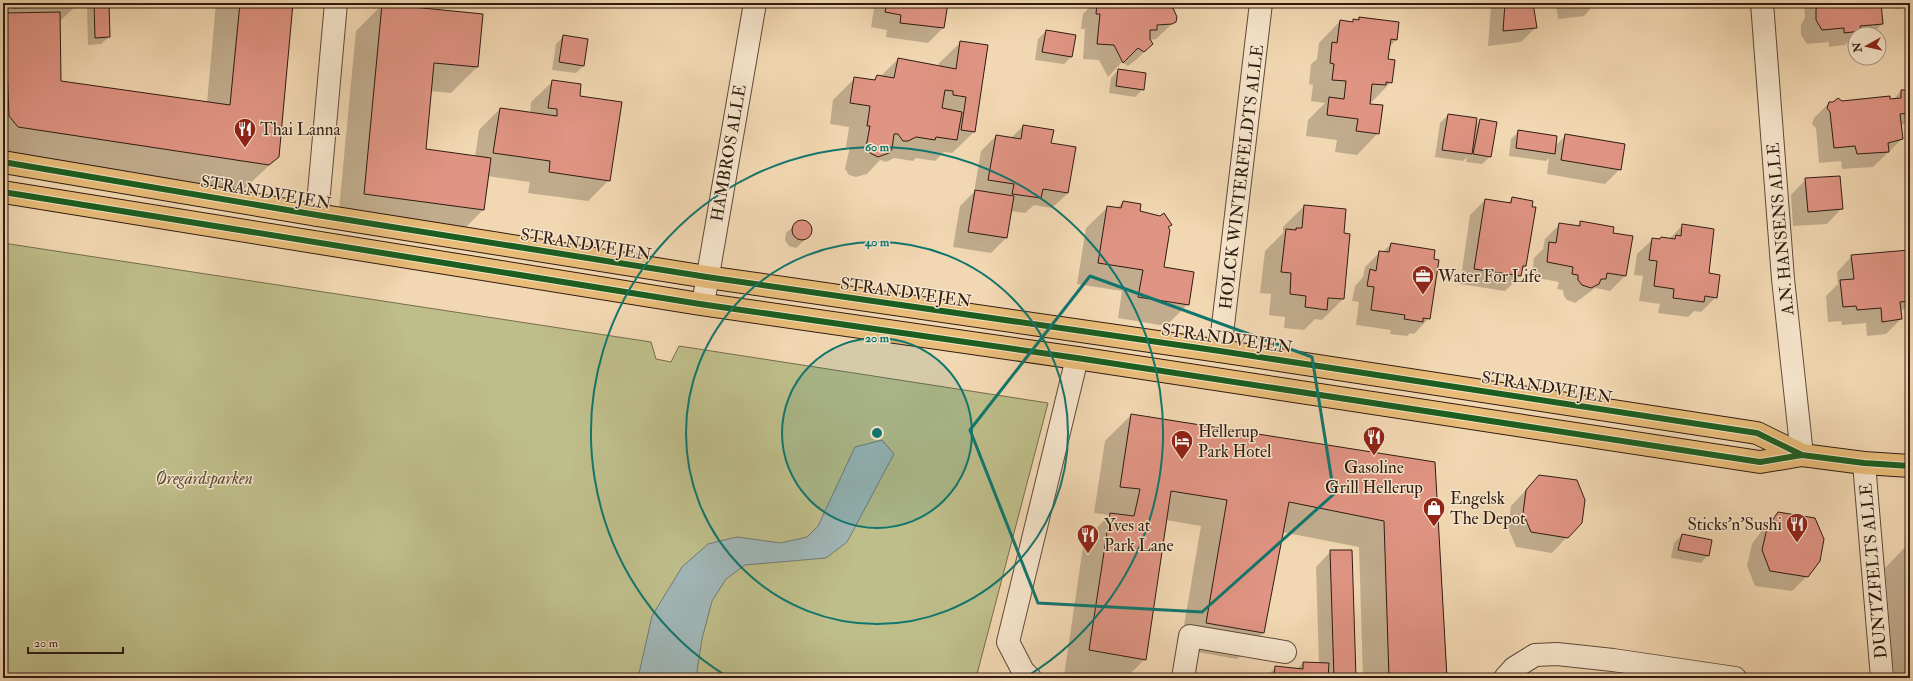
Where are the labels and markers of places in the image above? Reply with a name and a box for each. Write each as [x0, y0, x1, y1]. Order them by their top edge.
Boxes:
restaurant icon: Thai Lanna [232, 116, 258, 149]
place label: Thai Lanna [260, 119, 341, 140]
office icon: Water For Life [1410, 263, 1436, 296]
place label: Water For Life [1437, 266, 1541, 287]
place label: Hellerup Park Hotel [1198, 421, 1272, 462]
restaurant icon: Gasoline Grill Hellerup [1361, 424, 1387, 457]
centre of rings [870, 426, 884, 440]
hotel icon: Hellerup Park Hotel [1169, 428, 1195, 461]
place label: Gasoline Grill Hellerup [1325, 457, 1423, 499]
place label: Engelsk The Depot [1450, 488, 1526, 530]
shop icon: Engelsk The Depot [1421, 495, 1447, 528]
restaurant icon: Sticks'n'Sushi [1784, 511, 1810, 544]
place label: Sticks'n'Sushi [1687, 514, 1782, 535]
place label: Yves at Park Lane [1104, 515, 1174, 556]
restaurant icon: Yves at Park Lane [1075, 522, 1101, 555]

